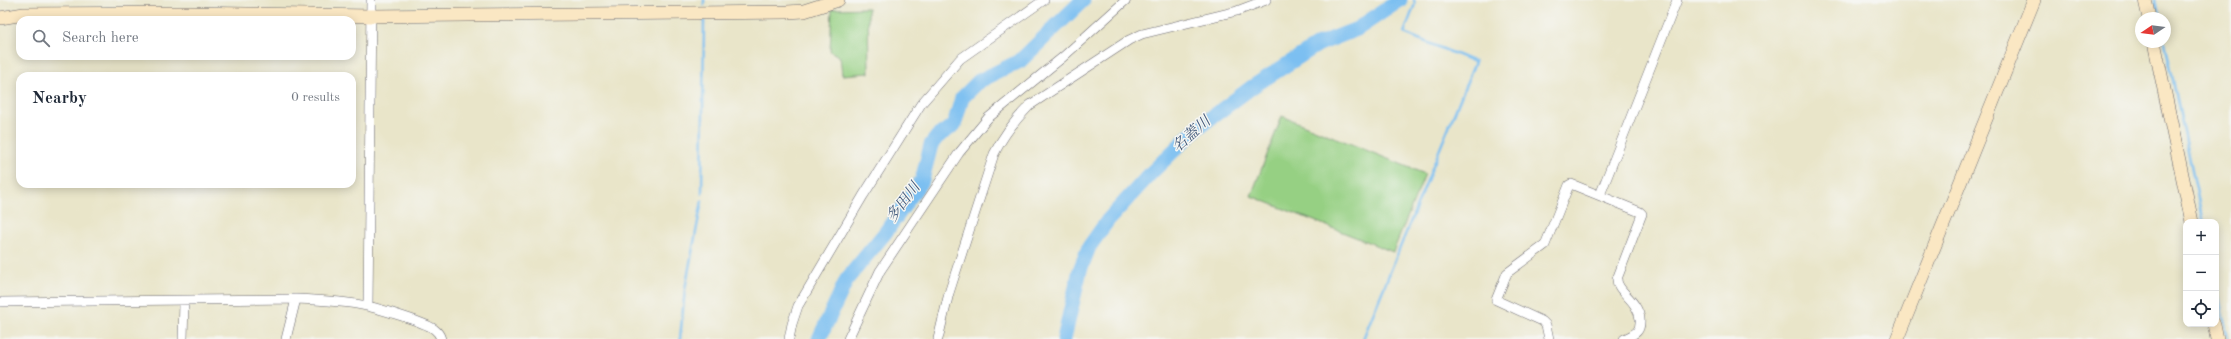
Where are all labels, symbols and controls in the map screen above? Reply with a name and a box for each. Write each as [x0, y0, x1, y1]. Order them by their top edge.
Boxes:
north arrow [2135, 12, 2171, 48]
search box [16, 16, 356, 60]
icon: search [30, 27, 52, 49]
text: Search here [62, 31, 139, 46]
text: Nearby [32, 90, 87, 107]
text: 0 results [291, 91, 340, 104]
water label: 名蓋川 [1169, 112, 1215, 156]
water label: 多田川 [883, 178, 925, 225]
map controls [2183, 219, 2219, 327]
button: + [2183, 219, 2219, 255]
button: − [2183, 255, 2219, 291]
button: locate [2183, 291, 2219, 327]

